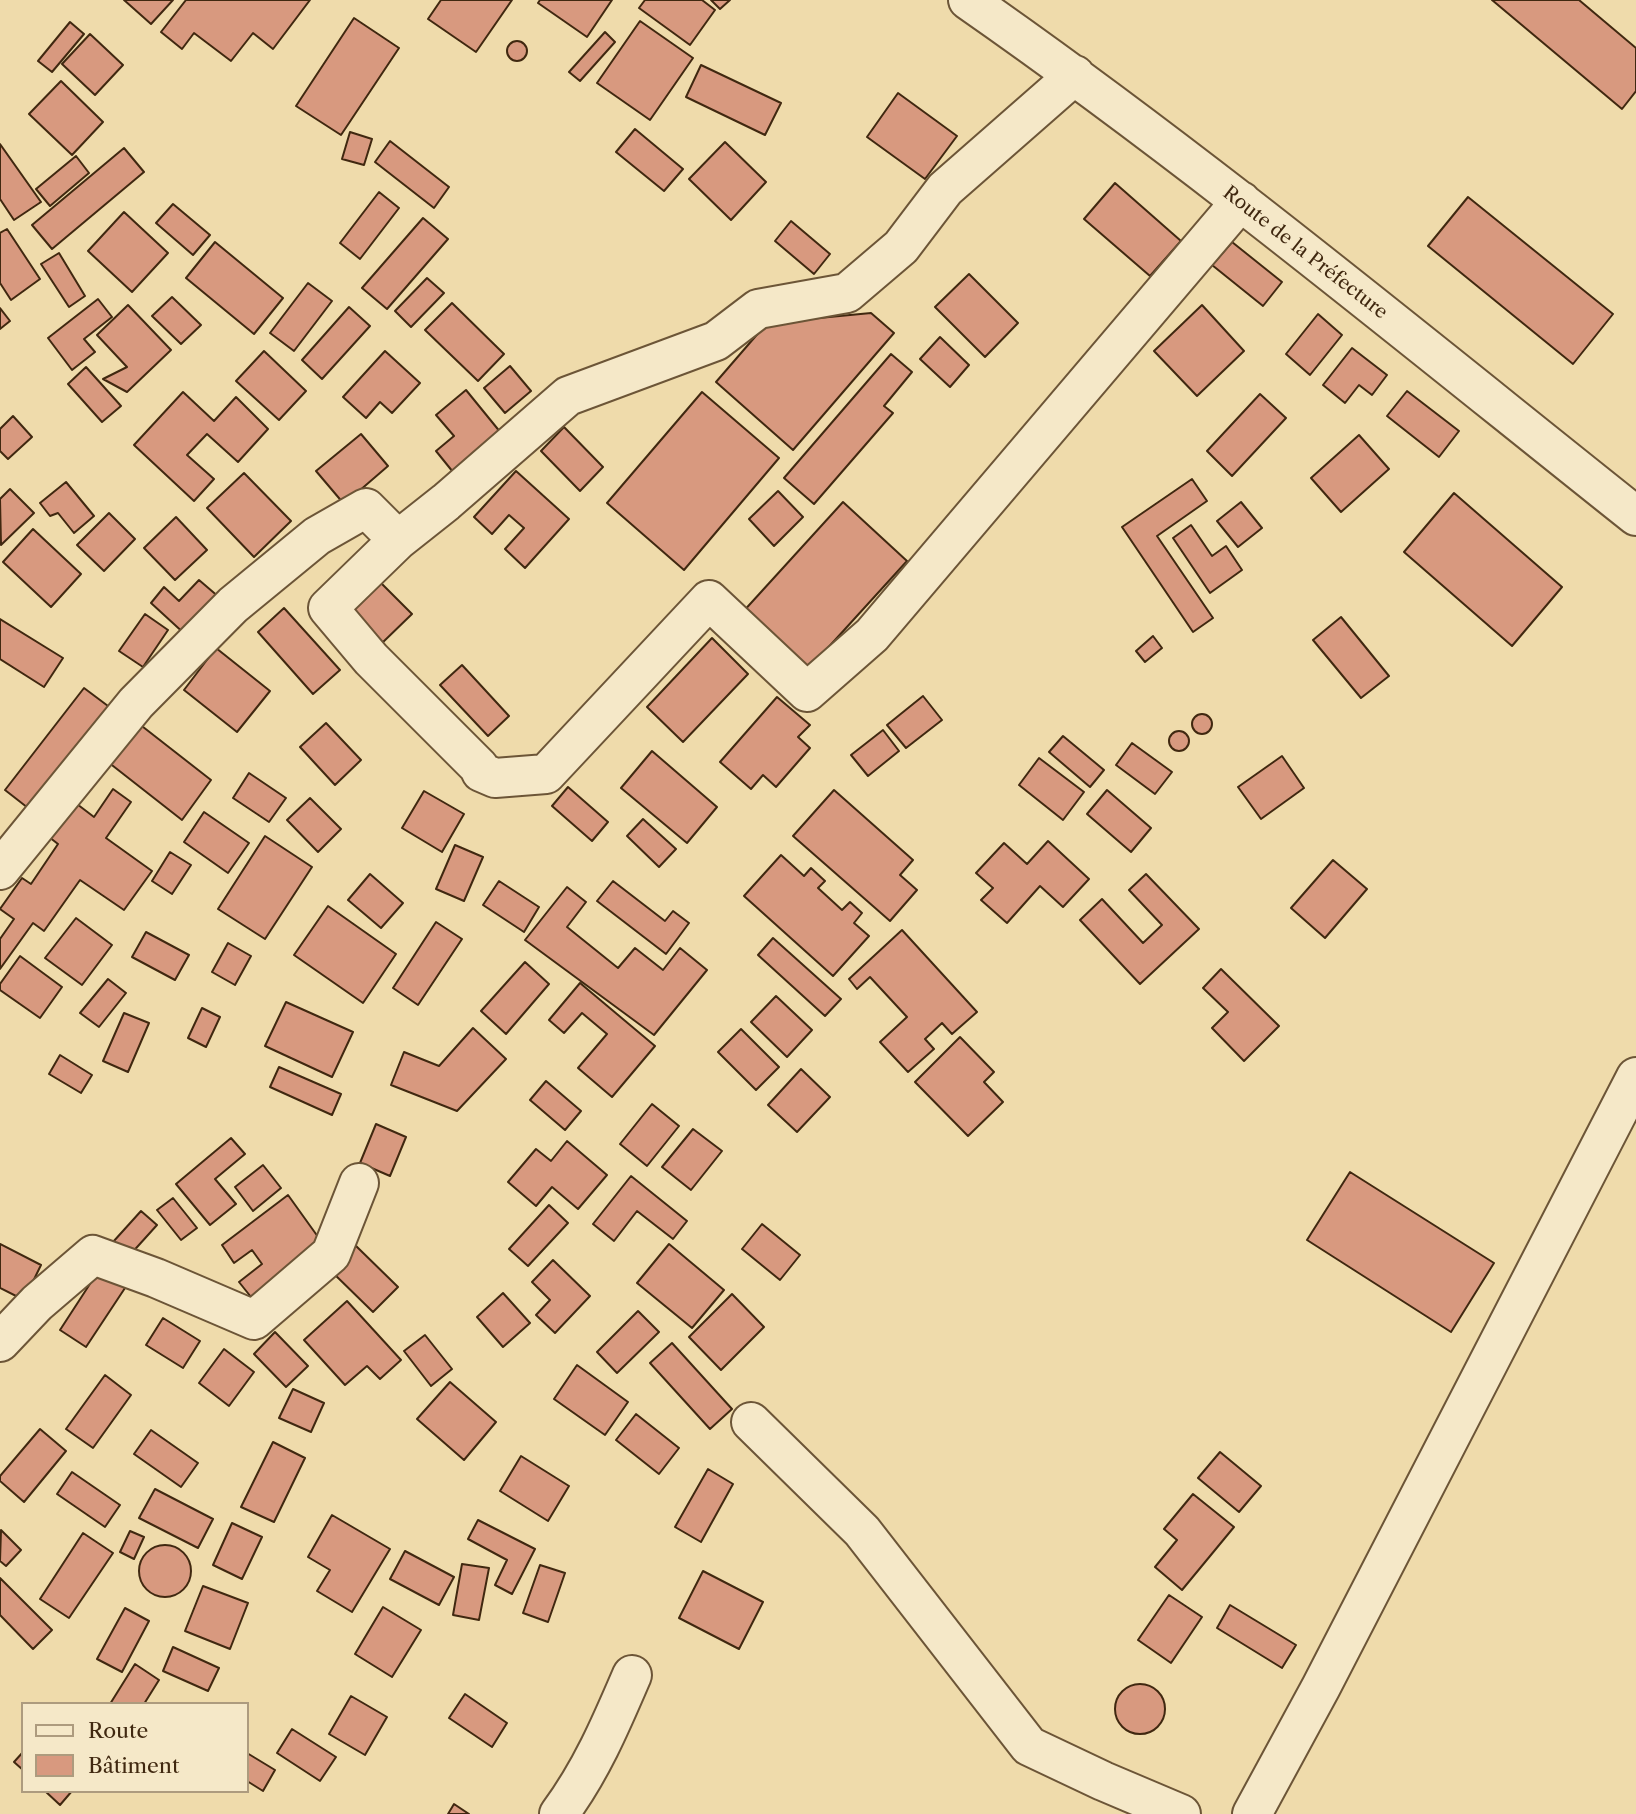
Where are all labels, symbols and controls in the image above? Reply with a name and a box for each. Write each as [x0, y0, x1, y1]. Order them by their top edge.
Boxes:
street label: Route de la Préfecture [1218, 182, 1392, 324]
legend [21, 1702, 248, 1793]
text: Route [88, 1718, 148, 1743]
text: Bâtiment [88, 1753, 179, 1778]

